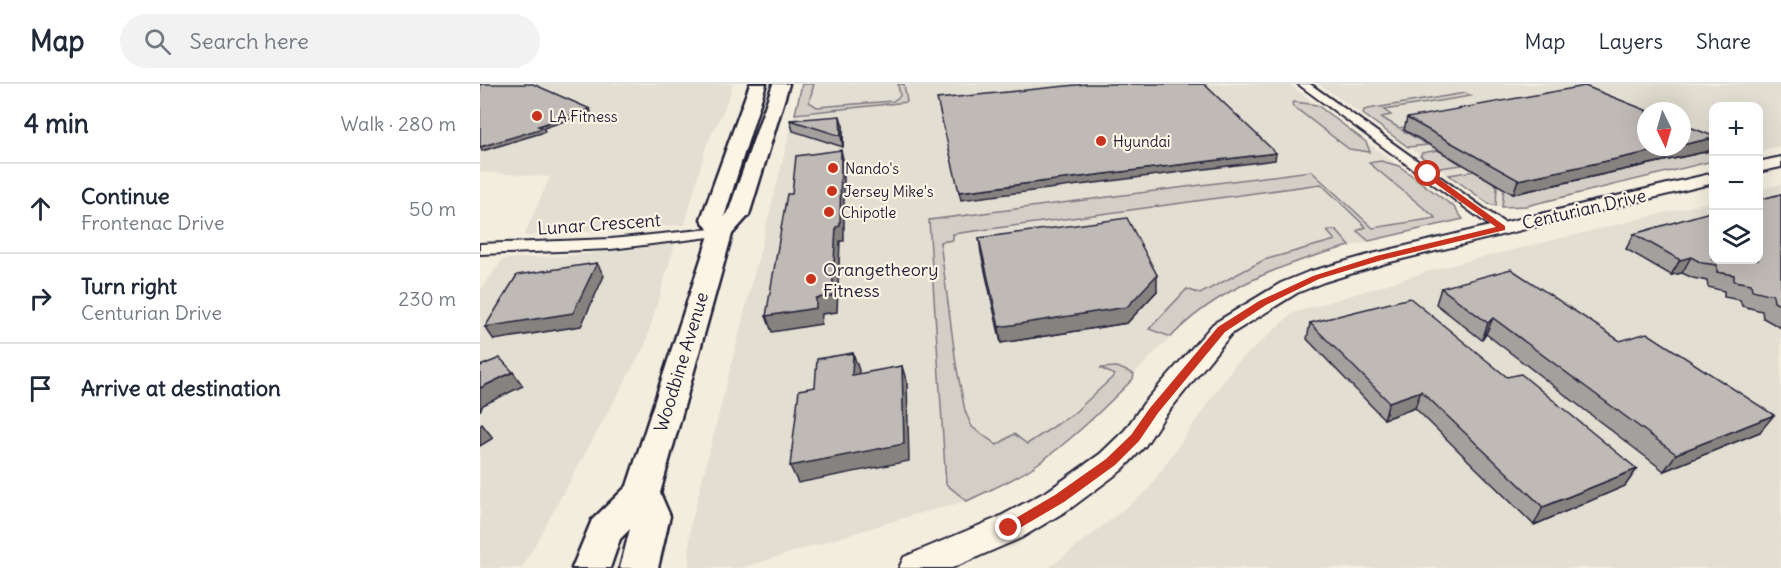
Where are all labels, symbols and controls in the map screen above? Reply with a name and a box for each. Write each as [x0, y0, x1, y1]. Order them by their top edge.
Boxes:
search box [120, 14, 540, 68]
text: Map [30, 23, 84, 59]
icon: search [141, 25, 174, 58]
text: Search here [189, 27, 309, 55]
text: Map [1525, 28, 1565, 55]
text: Layers [1598, 28, 1663, 55]
text: Share [1696, 28, 1751, 55]
north arrow [1637, 102, 1691, 156]
map controls [1709, 102, 1763, 264]
button: + [1709, 102, 1763, 156]
text: 4 min [24, 107, 89, 140]
place label: LA Fitness [549, 107, 618, 126]
marker: LA Fitness [530, 109, 544, 123]
text: Walk · 280 m [340, 111, 456, 136]
place label: Hyundai [1113, 132, 1170, 151]
marker: Hyundai [1094, 134, 1108, 148]
button: − [1709, 156, 1763, 210]
place label: Nando's [845, 159, 899, 178]
route start [1414, 160, 1440, 186]
marker: Nando's [826, 161, 840, 175]
text: Continue [81, 182, 170, 210]
place label: Jersey Mike's [844, 182, 934, 201]
marker: Jersey Mike's [825, 184, 839, 198]
street label: Centurian Drive [1520, 184, 1648, 234]
icon: ahead [24, 192, 57, 225]
text: 50 m [409, 196, 456, 221]
place label: Chipotle [841, 203, 896, 222]
marker: Chipotle [822, 205, 836, 219]
street label: Lunar Crescent [536, 208, 662, 240]
text: Frontenac Drive [81, 210, 225, 235]
button: layers [1709, 210, 1763, 264]
place label: Orangetheory Fitness [823, 258, 938, 302]
text: Turn right [81, 272, 177, 300]
marker: Orangetheory Fitness [804, 272, 818, 286]
icon: right [24, 282, 57, 315]
text: 230 m [398, 286, 456, 311]
street label: Woodbine Avenue [649, 289, 713, 435]
text: Centurian Drive [81, 300, 222, 325]
icon: arrive [24, 372, 57, 405]
text: Arrive at destination [81, 374, 281, 402]
route end [995, 514, 1021, 540]

